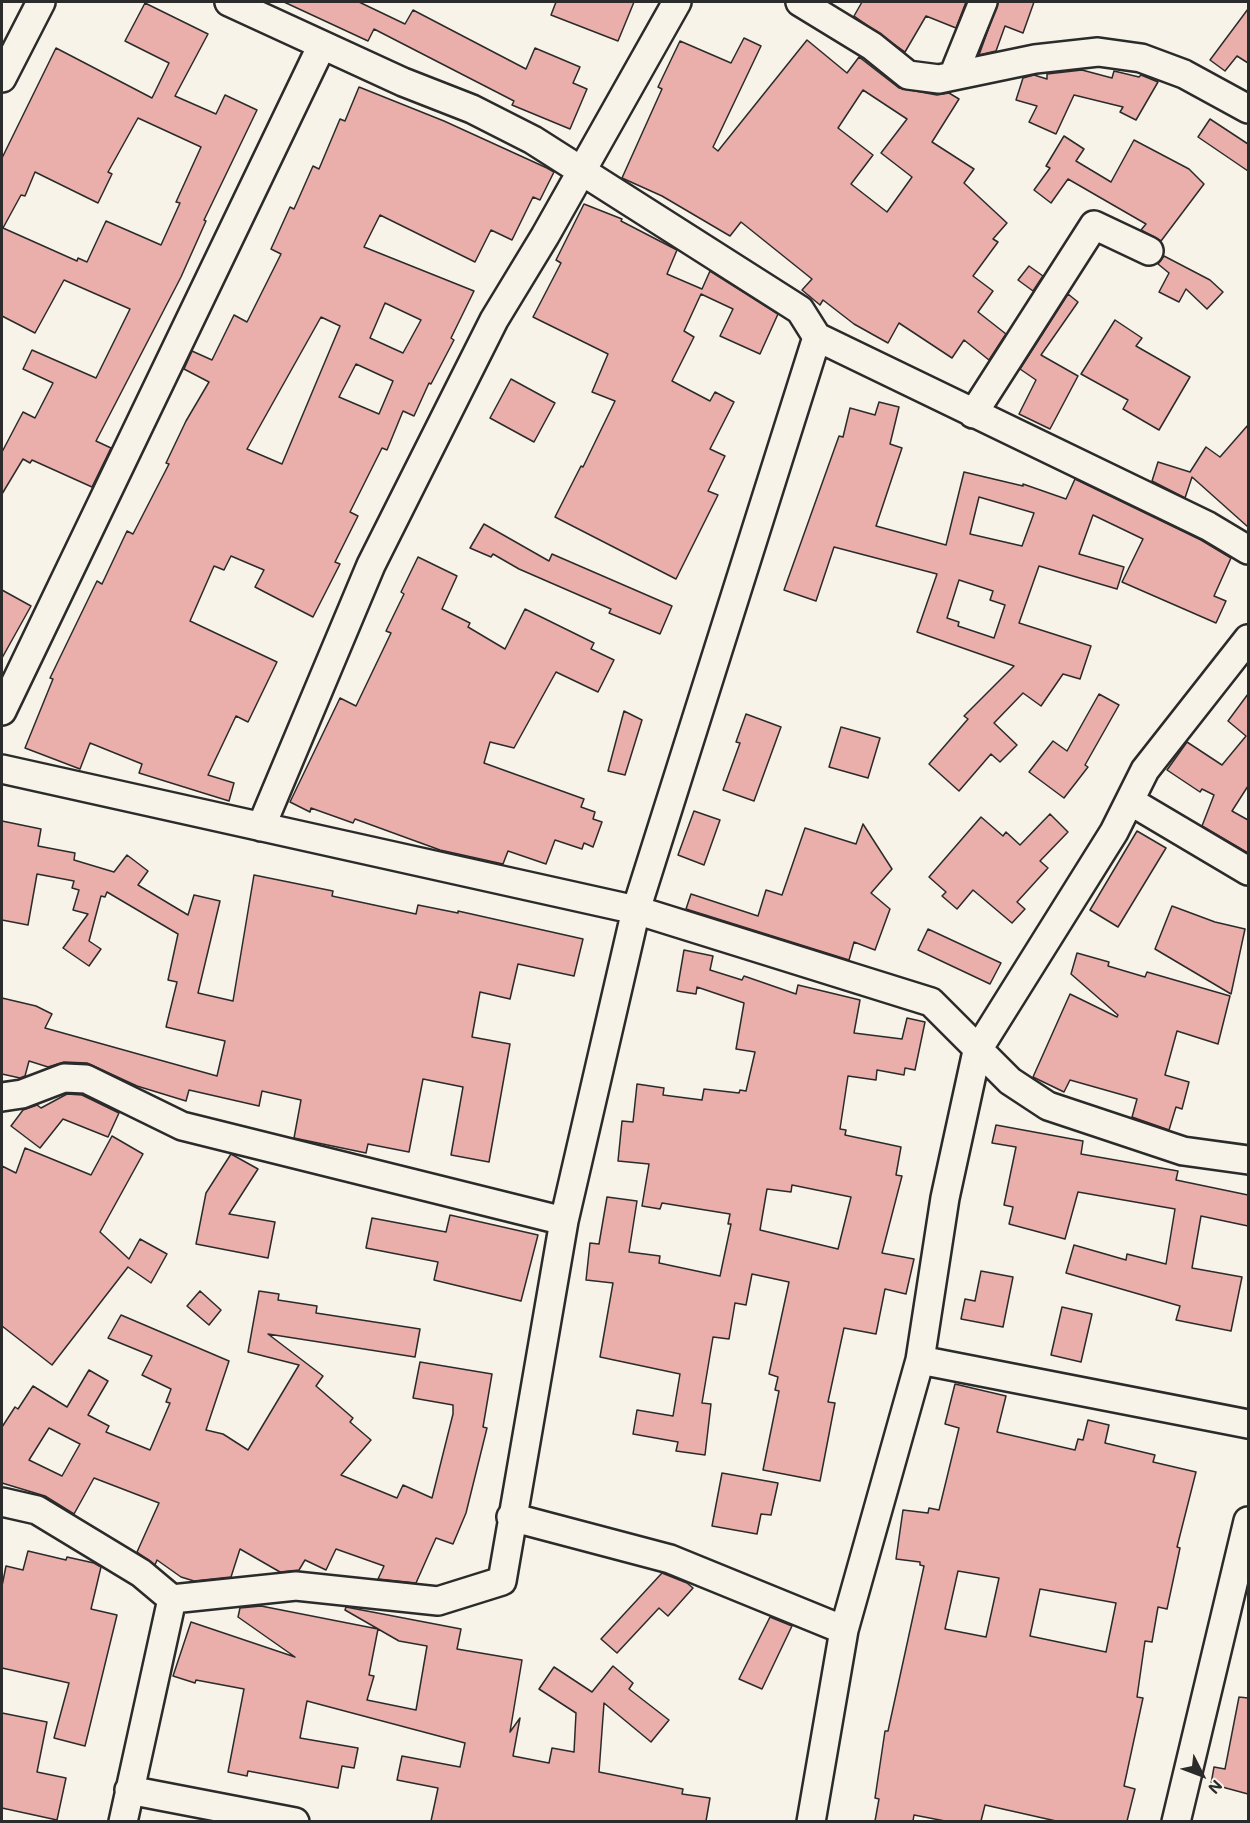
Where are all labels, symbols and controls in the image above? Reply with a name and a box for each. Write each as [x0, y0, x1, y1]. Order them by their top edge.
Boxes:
north arrow [1172, 1745, 1232, 1805]
text: N [1204, 1776, 1228, 1799]

